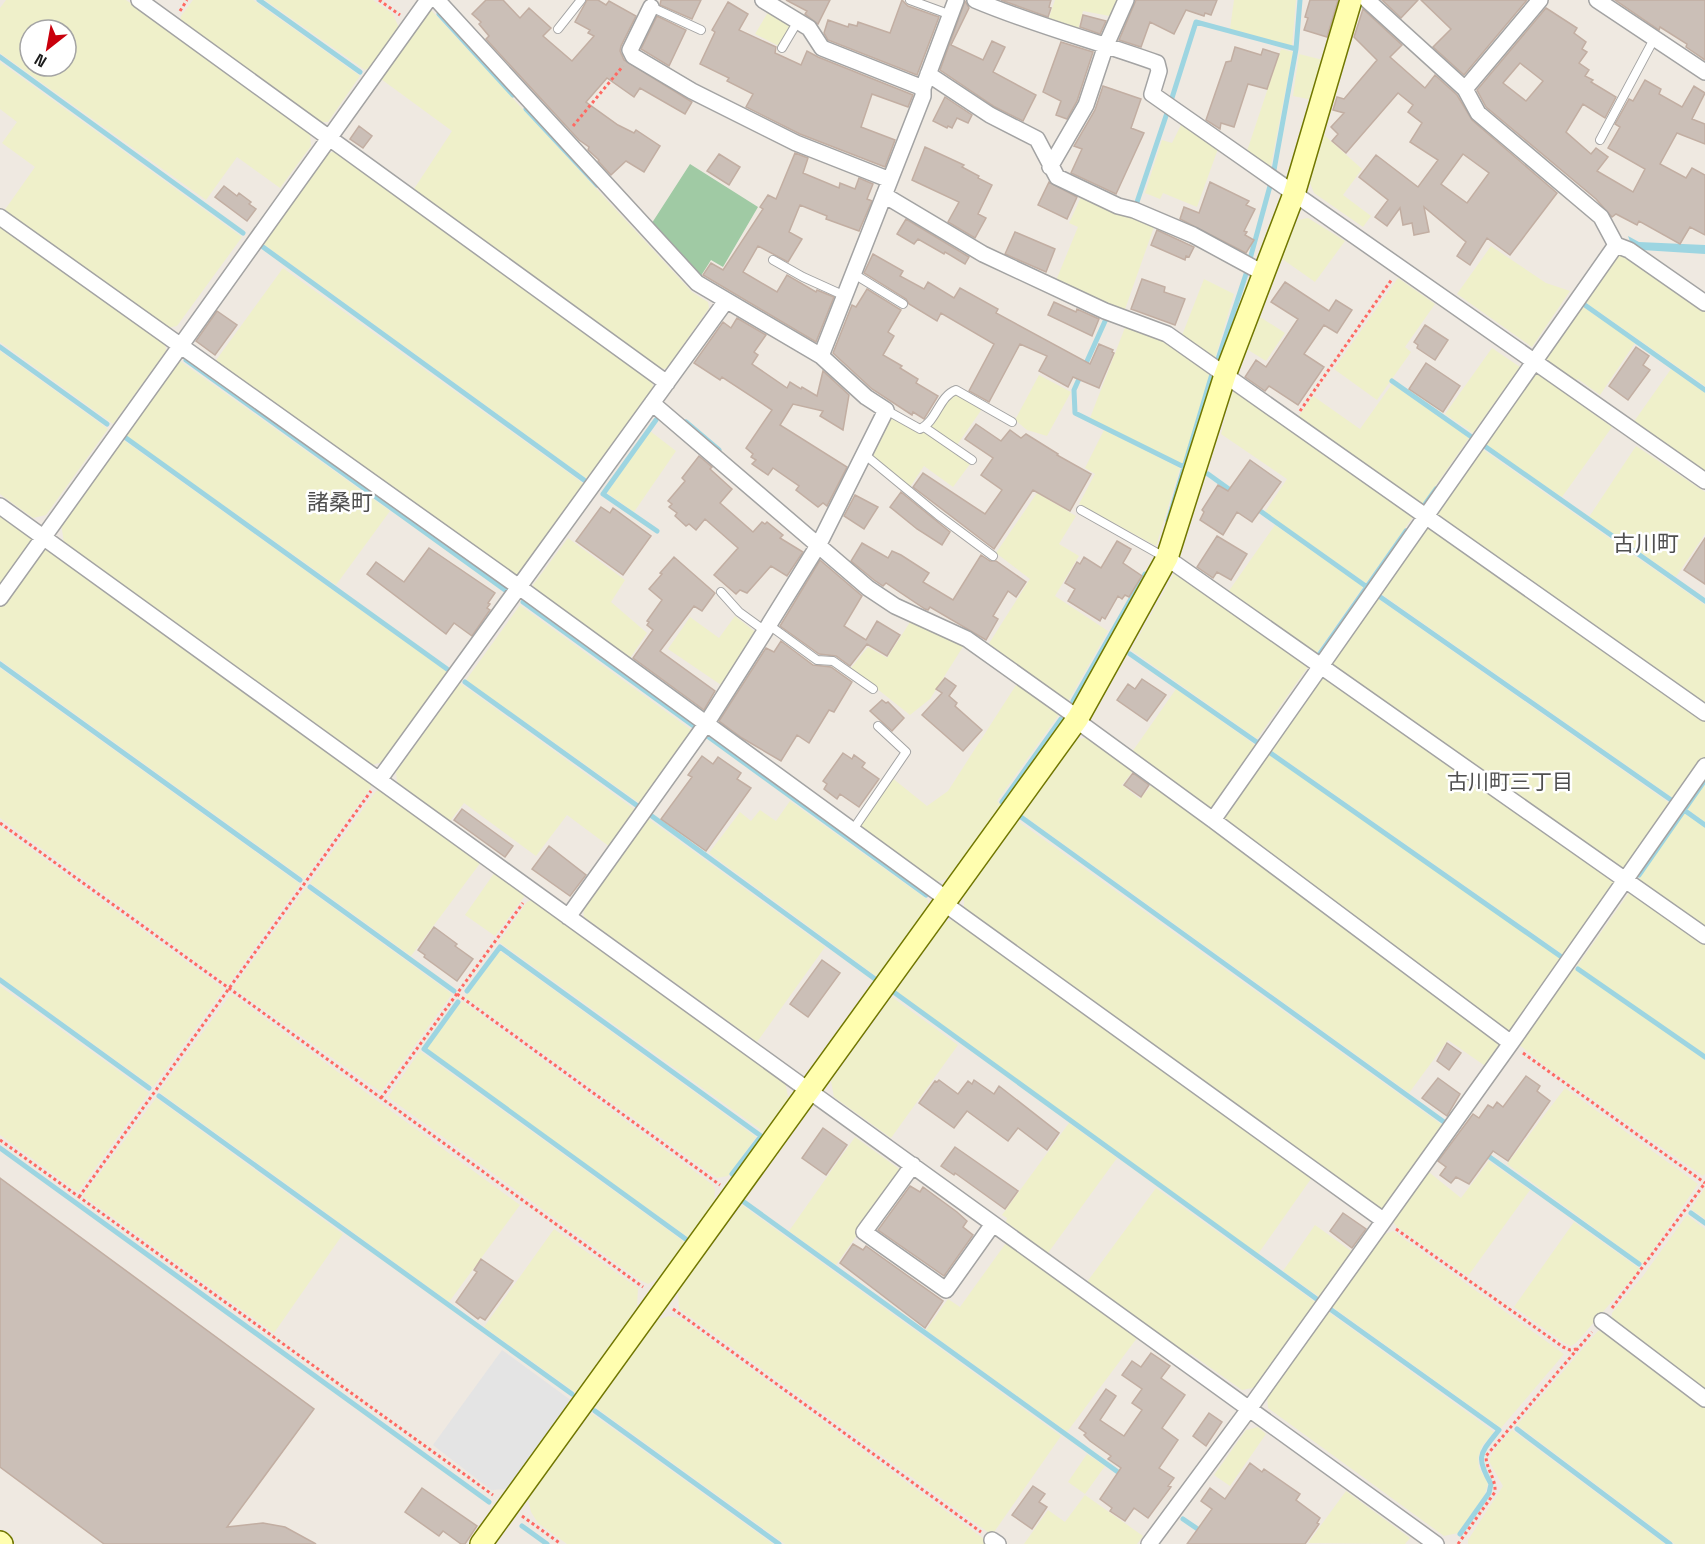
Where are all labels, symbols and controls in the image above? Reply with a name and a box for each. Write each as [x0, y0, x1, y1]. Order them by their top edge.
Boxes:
north arrow [18, 18, 78, 78]
text: N [31, 49, 51, 72]
district label: 諸桑町 [307, 488, 373, 516]
district label: 古川町 [1613, 529, 1679, 557]
district label: 古川町三丁目 [1447, 768, 1573, 795]

